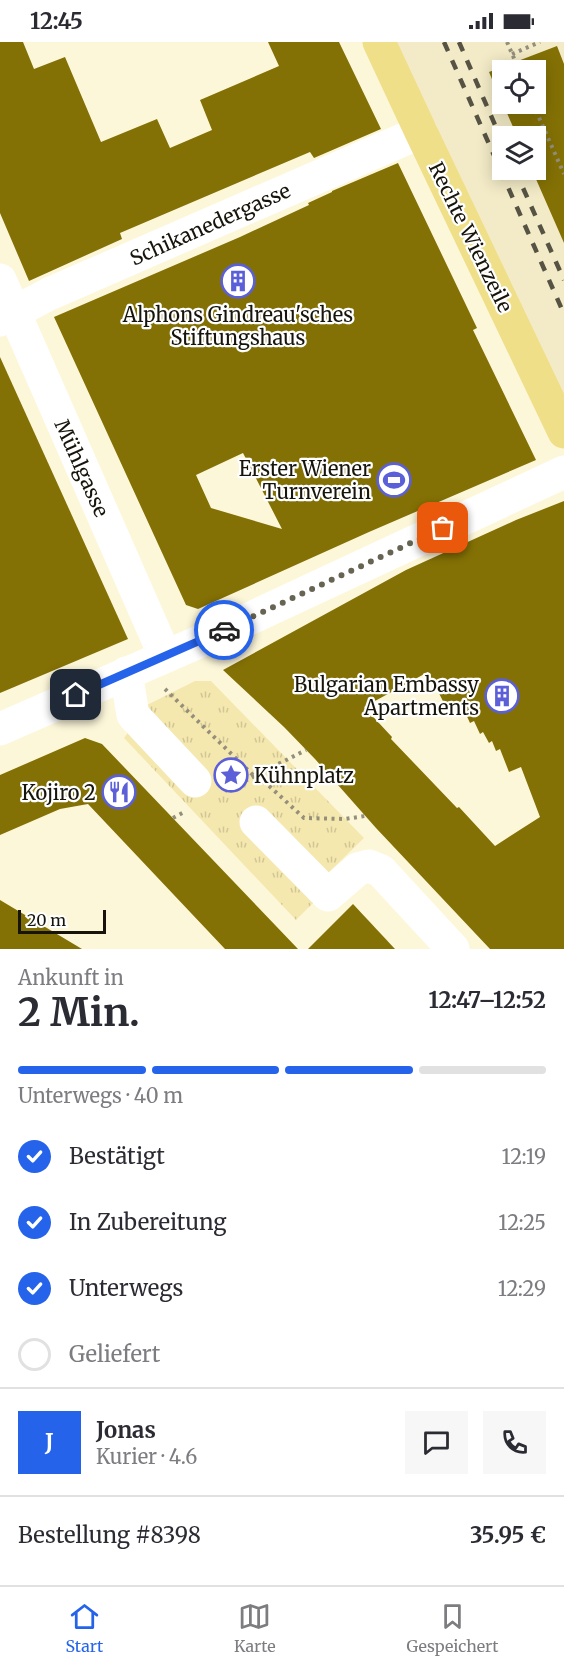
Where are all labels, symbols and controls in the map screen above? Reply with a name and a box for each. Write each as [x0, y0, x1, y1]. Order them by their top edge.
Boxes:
text: 12:45 [30, 7, 83, 35]
map controls [492, 60, 546, 180]
button: locate [492, 60, 546, 114]
button: layers [492, 126, 546, 180]
street label: Rechte Wienzeile [424, 158, 518, 316]
street label: Schikanedergasse [126, 177, 294, 271]
building icon: Alphons Gindreau'sches Stiftungshaus [220, 263, 256, 299]
place label: Alphons Gindreau'sches Stiftungshaus [122, 302, 353, 350]
street label: Mühlgasse [49, 415, 115, 521]
place label: Erster Wiener Turnverein [239, 456, 371, 504]
sports icon: Erster Wiener Turnverein [376, 462, 412, 498]
pin [417, 502, 468, 553]
icon: bag [426, 511, 459, 544]
courier [194, 600, 254, 660]
icon: car [208, 614, 241, 647]
pin [50, 669, 101, 720]
place label: Bulgarian Embassy Apartments [294, 672, 479, 720]
icon: home [59, 678, 92, 711]
building icon: Bulgarian Embassy Apartments [484, 678, 520, 714]
place icon: Kühnplatz [213, 757, 249, 793]
place label: Kühnplatz [254, 763, 354, 788]
restaurant icon: Kojiro 2 [101, 774, 137, 810]
place label: Kojiro 2 [21, 780, 96, 805]
scale bar [18, 907, 106, 935]
text: 20 m [27, 910, 66, 930]
text: Ankunft in [18, 965, 124, 990]
text: 12:47–12:52 [428, 986, 546, 1014]
text: 2 Min. [18, 988, 140, 1037]
text: Unterwegs · 40 m [18, 1083, 183, 1108]
icon: check [18, 1140, 51, 1173]
text: Bestätigt [69, 1142, 165, 1170]
text: 12:19 [501, 1144, 546, 1169]
icon: check [18, 1206, 51, 1239]
text: In Zubereitung [69, 1208, 227, 1236]
text: 12:25 [498, 1210, 546, 1235]
icon: check [18, 1272, 51, 1305]
text: Unterwegs [69, 1274, 183, 1302]
text: 12:29 [498, 1276, 546, 1301]
text: Geliefert [69, 1340, 160, 1368]
button: chat [405, 1411, 468, 1474]
button: phone [483, 1411, 546, 1474]
text: Jonas [96, 1416, 156, 1444]
text: J [45, 1428, 54, 1456]
text: Kurier · 4.6 [96, 1444, 197, 1469]
text: Bestellung #8398 [18, 1521, 201, 1549]
text: 35.95 € [470, 1521, 546, 1549]
tab: Start [65, 1600, 103, 1656]
tab: Karte [234, 1600, 276, 1656]
tab: Gespeichert [406, 1600, 499, 1656]

